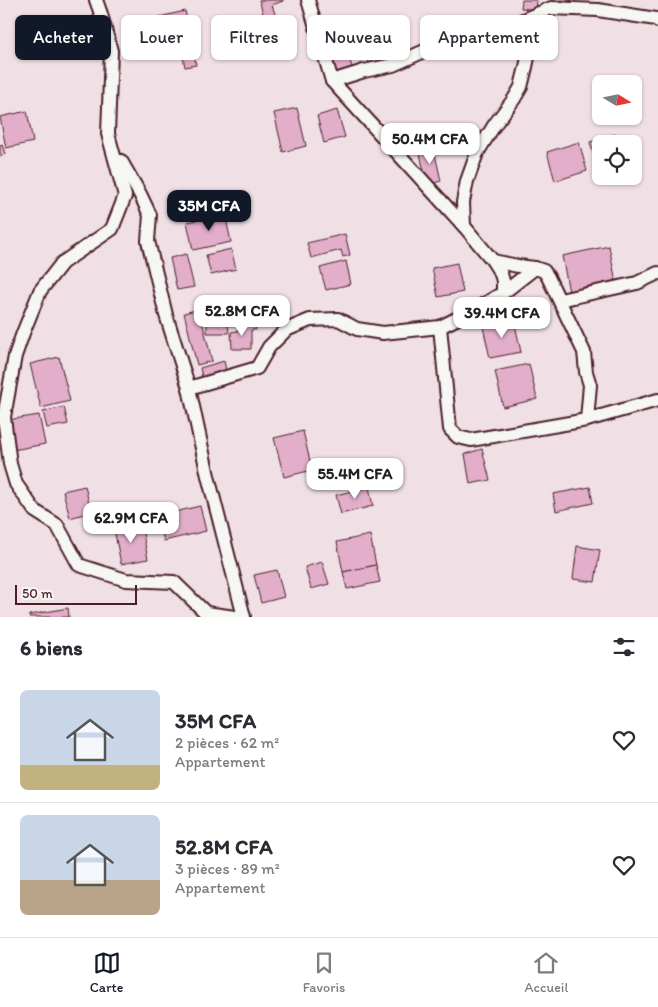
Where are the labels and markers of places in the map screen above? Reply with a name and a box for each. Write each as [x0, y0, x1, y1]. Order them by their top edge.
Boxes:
pin: 50.4M CFA [373, 122, 487, 165]
pin: 35M CFA [163, 190, 255, 232]
pin: 52.8M CFA [185, 294, 299, 337]
pin: 39.4M CFA [445, 296, 559, 339]
pin: 55.4M CFA [298, 458, 412, 500]
pin: 62.9M CFA [74, 502, 188, 544]

